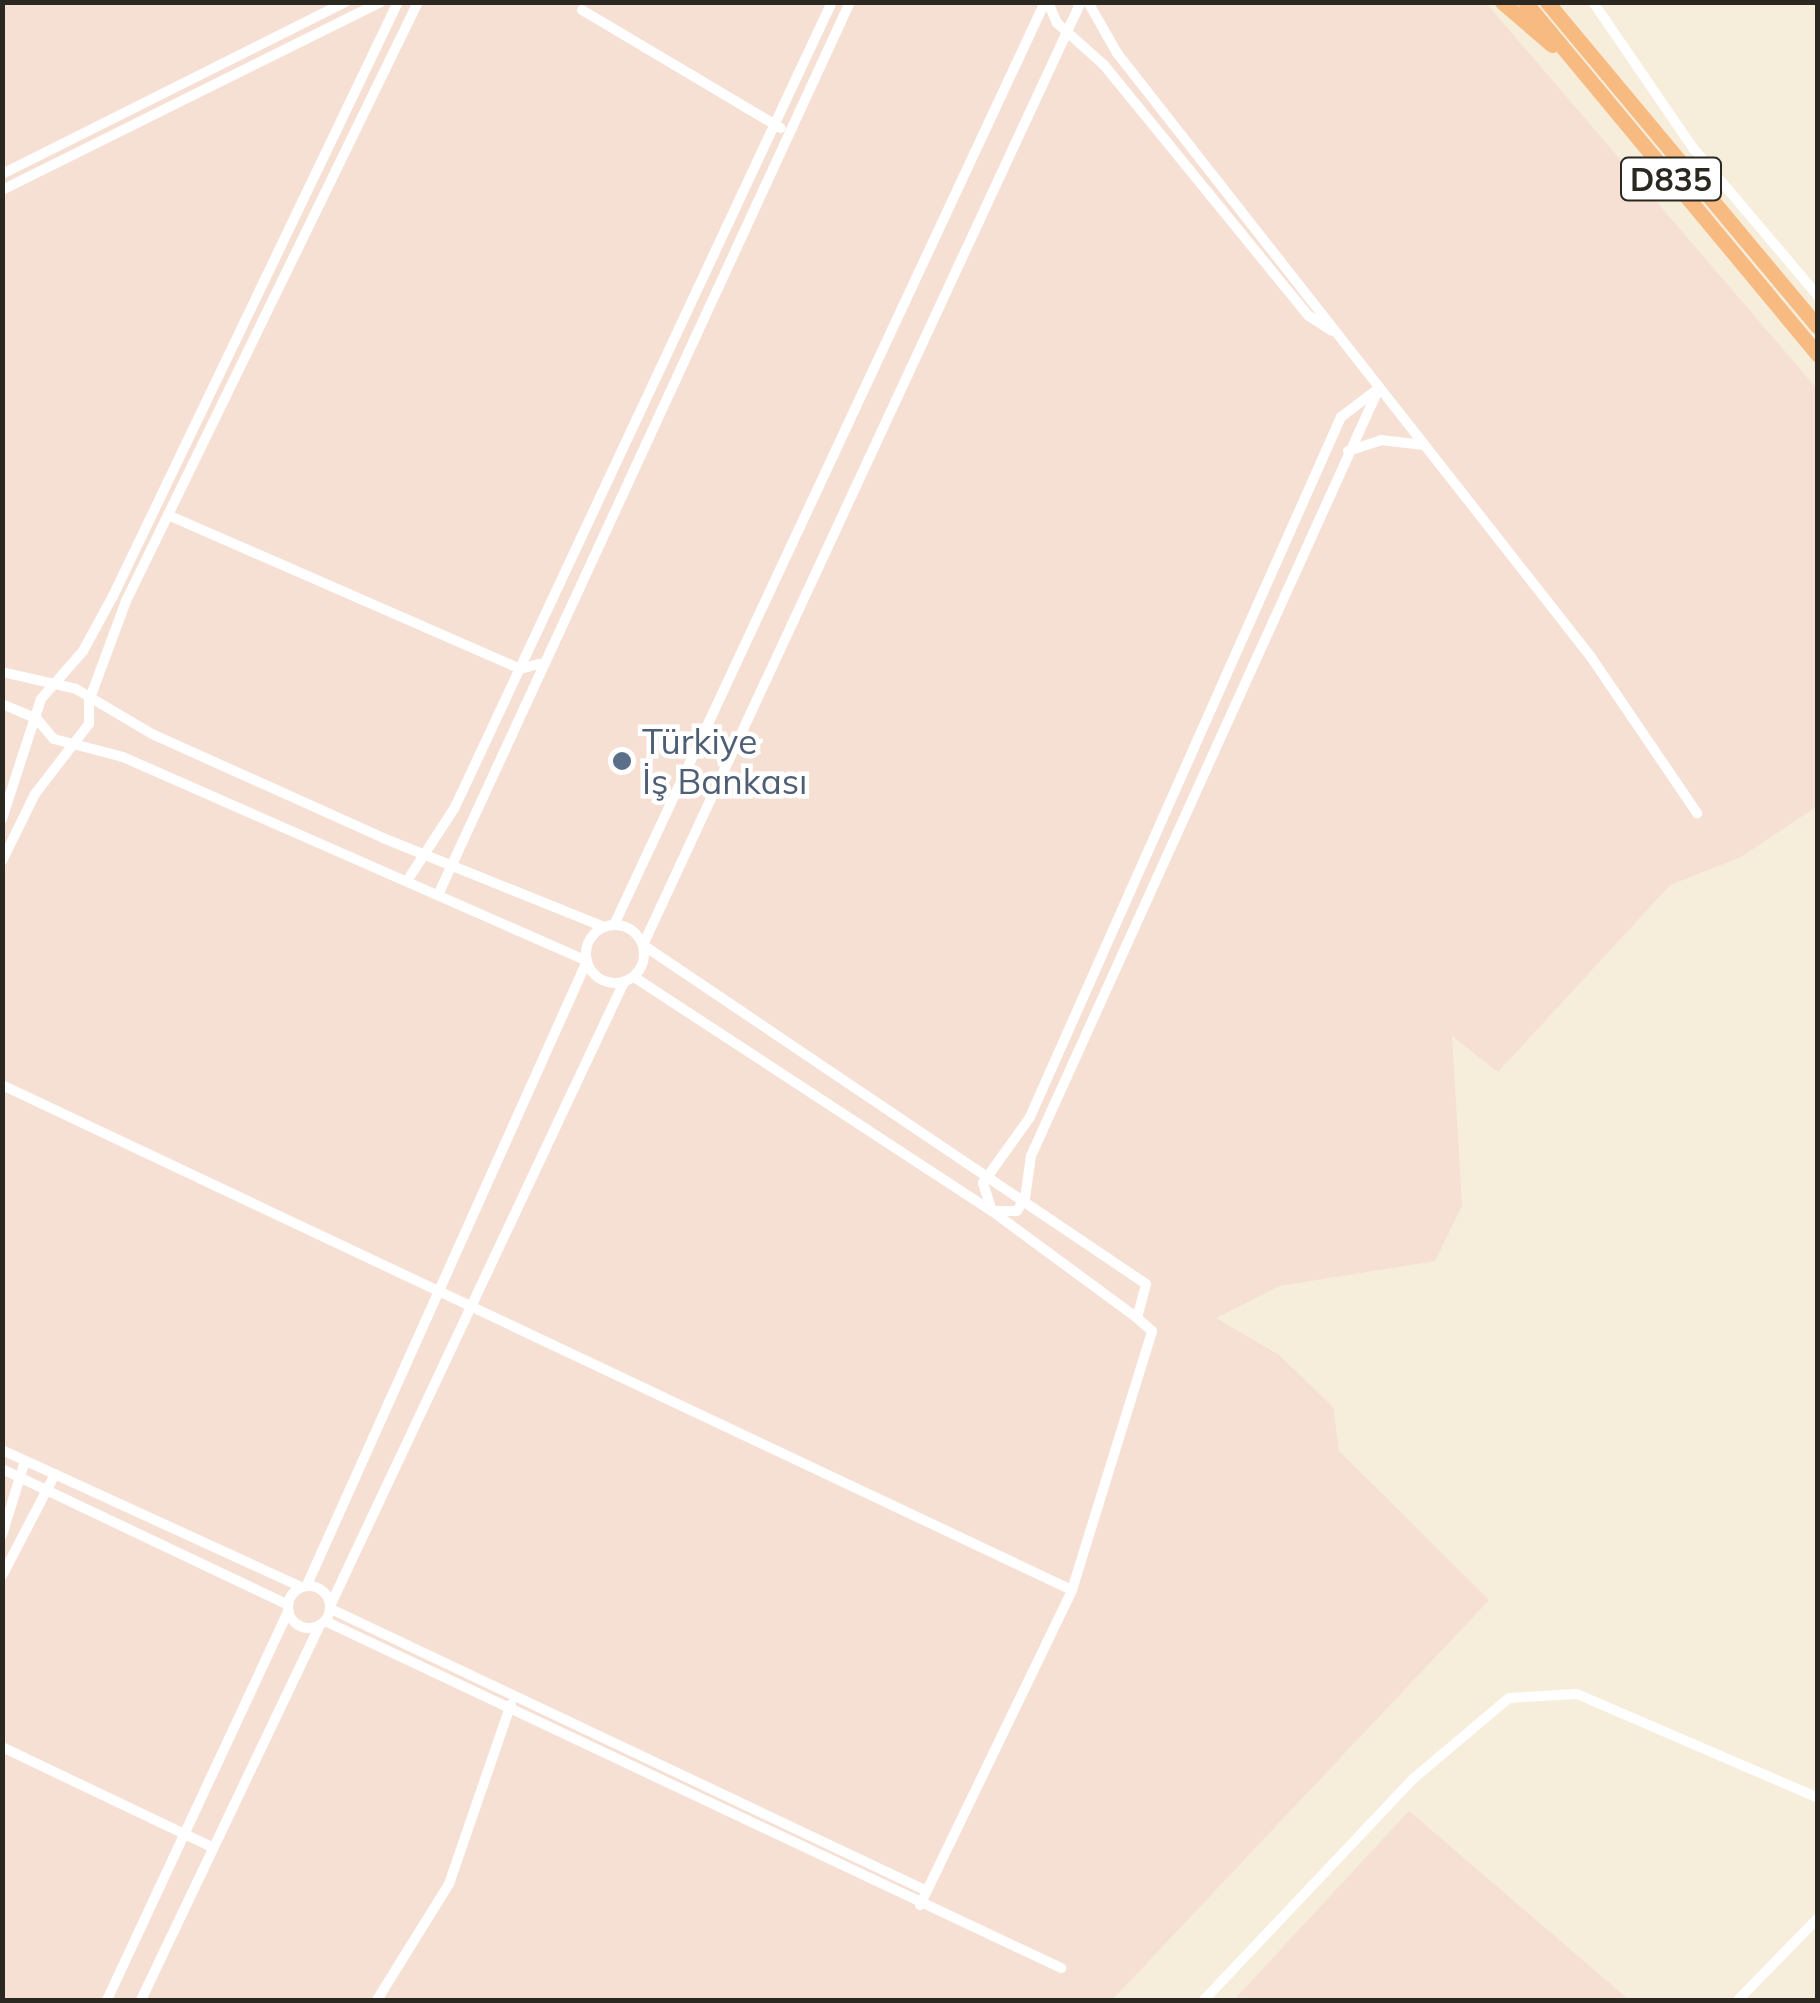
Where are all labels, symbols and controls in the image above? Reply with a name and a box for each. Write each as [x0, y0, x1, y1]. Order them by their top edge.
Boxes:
road number: D835 [1618, 152, 1724, 206]
place label: Türkiye İş Bankası [642, 720, 807, 802]
marker: Türkiye İş Bankası [611, 750, 633, 772]

